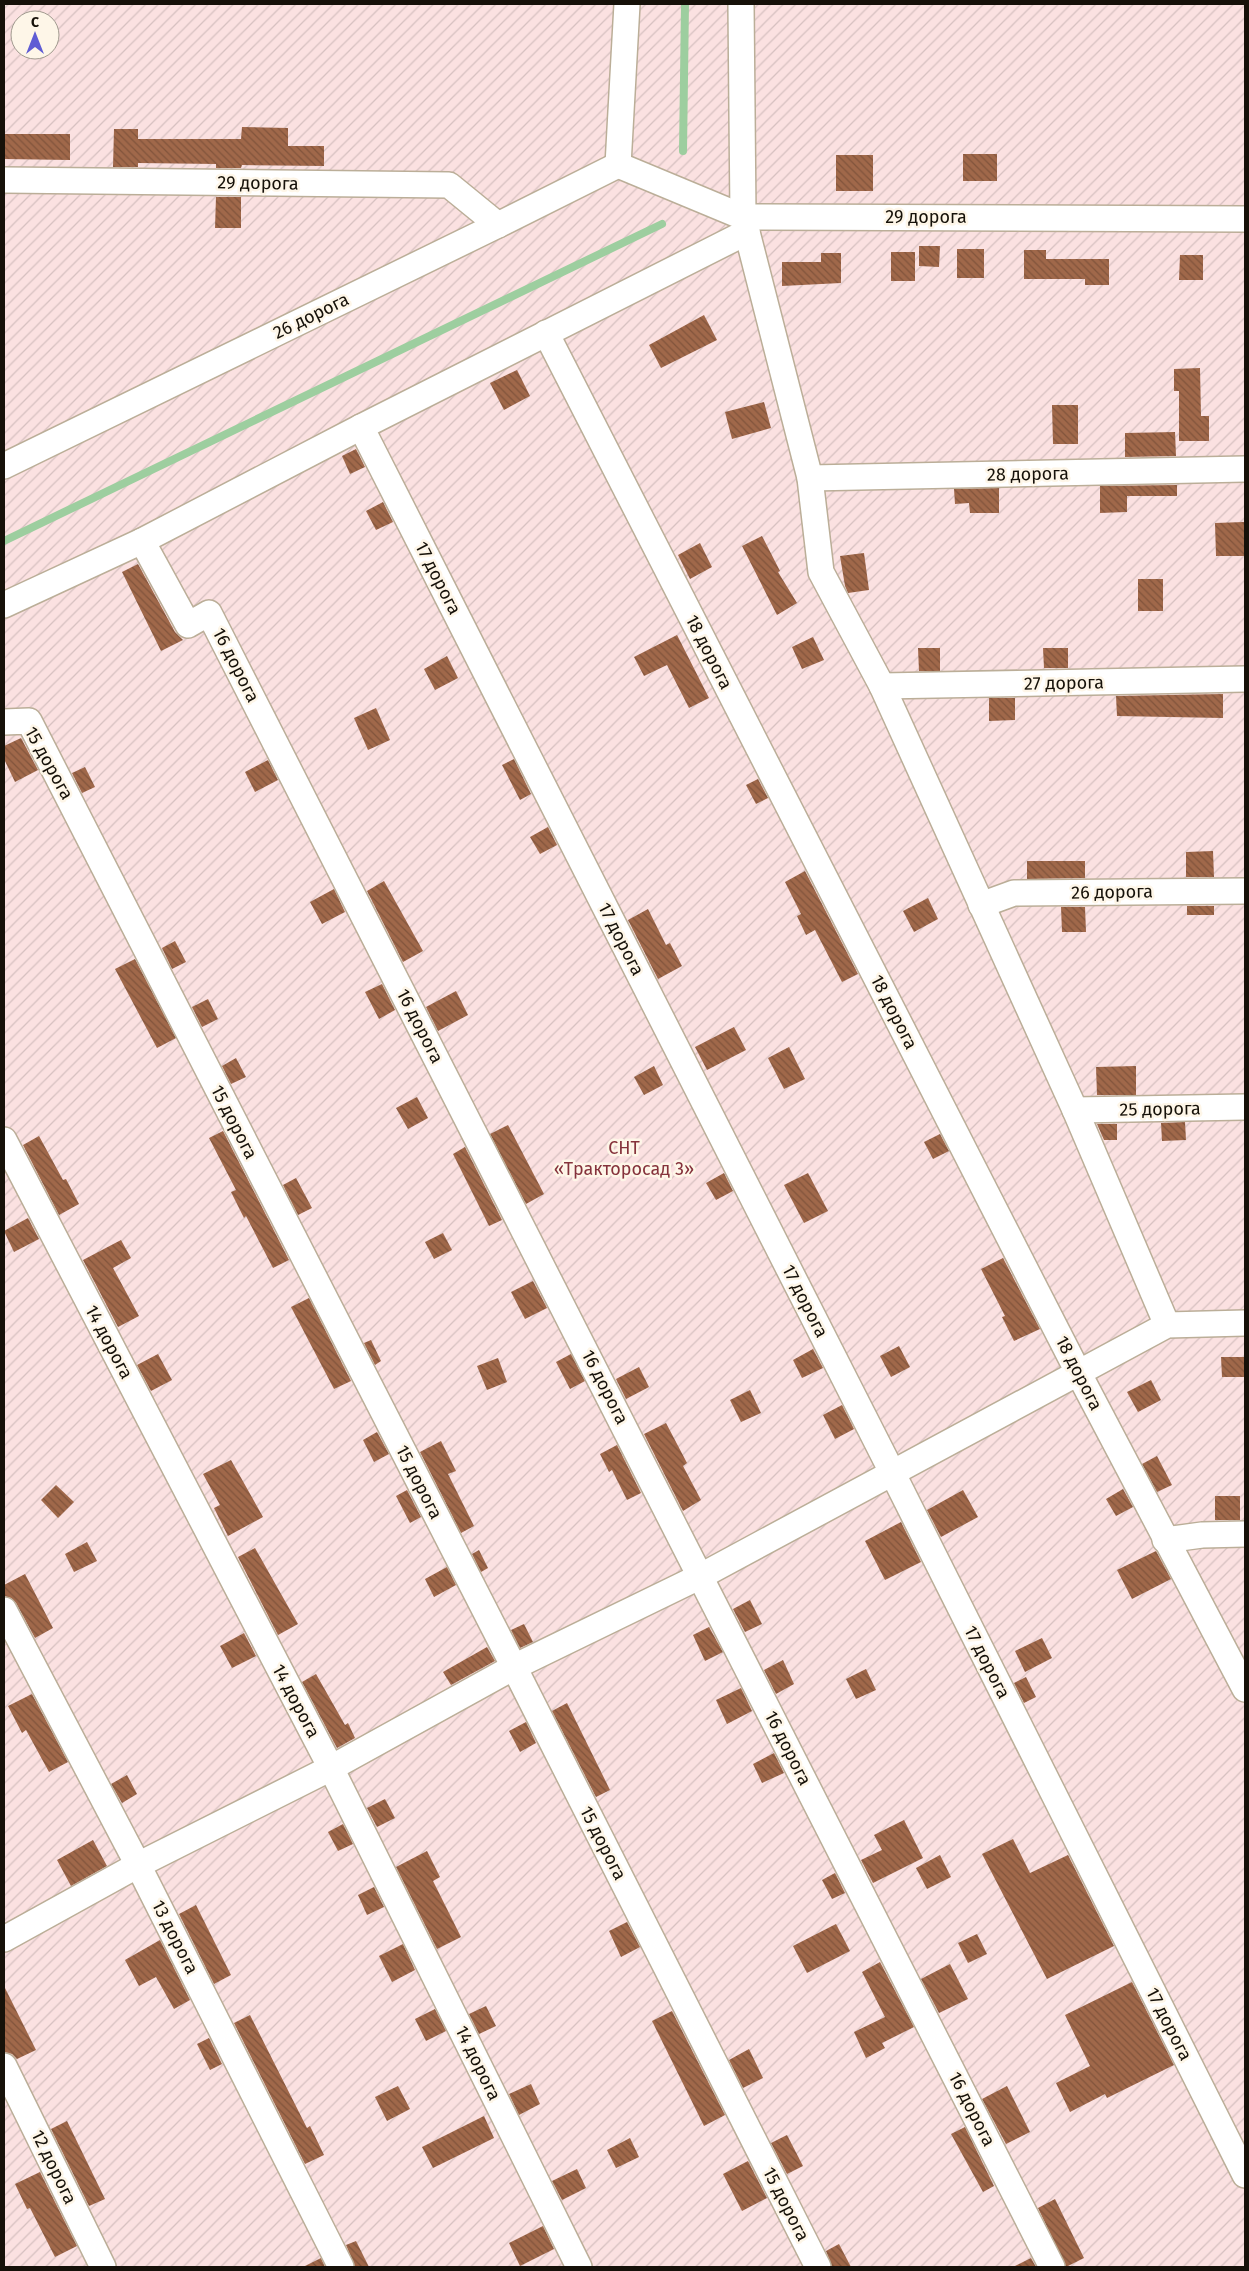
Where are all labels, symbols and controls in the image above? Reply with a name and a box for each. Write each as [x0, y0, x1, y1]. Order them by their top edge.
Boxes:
north arrow [10, 10, 60, 60]
text: С [31, 14, 39, 31]
street label: 29 дорога [217, 171, 299, 195]
street label: 29 дорога [885, 206, 967, 228]
street label: 26 дорога [269, 288, 353, 344]
street label: 28 дорога [987, 462, 1069, 486]
street label: 17 дорога [410, 538, 466, 618]
street label: 18 дорога [681, 611, 737, 693]
street label: 16 дорога [208, 624, 264, 706]
street label: 27 дорога [1024, 671, 1104, 695]
street label: 15 дорога [20, 723, 78, 803]
street label: 26 дорога [1071, 880, 1153, 904]
street label: 17 дорога [593, 899, 649, 979]
street label: 18 дорога [866, 971, 922, 1053]
street label: 16 дорога [392, 985, 448, 1067]
street label: 15 дорога [206, 1081, 262, 1163]
street label: 25 дорога [1119, 1097, 1201, 1121]
park label: СНТ «Тракторосад 3» [554, 1137, 694, 1180]
street label: 17 дорога [777, 1261, 833, 1341]
street label: 14 дорога [80, 1301, 138, 1383]
street label: 18 дорога [1051, 1332, 1107, 1414]
street label: 16 дорога [577, 1346, 633, 1428]
street label: 15 дорога [391, 1441, 447, 1523]
street label: 17 дорога [959, 1622, 1015, 1702]
street label: 14 дорога [267, 1660, 325, 1742]
street label: 16 дорога [760, 1707, 816, 1789]
street label: 15 дорога [575, 1802, 631, 1884]
street label: 13 дорога [147, 1896, 203, 1978]
street label: 17 дорога [1141, 1984, 1197, 2064]
street label: 14 дорога [450, 2022, 506, 2104]
street label: 16 дорога [944, 2068, 1000, 2150]
street label: 12 дорога [27, 2126, 81, 2208]
street label: 15 дорога [758, 2163, 814, 2245]

